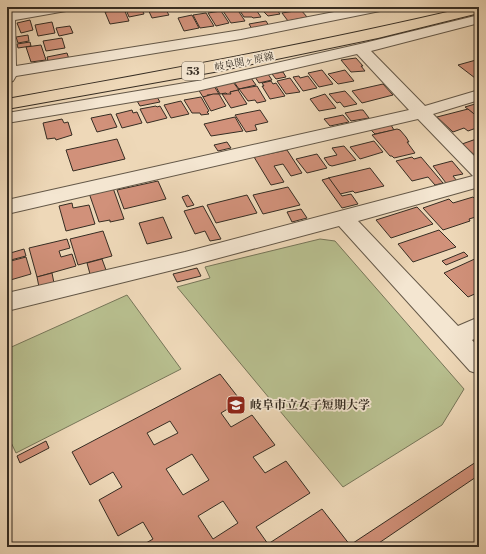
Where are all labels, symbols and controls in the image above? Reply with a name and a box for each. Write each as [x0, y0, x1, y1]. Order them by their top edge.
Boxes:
street label: 岐阜関ヶ原線 [214, 50, 275, 74]
road number: 53 [182, 62, 204, 80]
school or university icon: 岐阜市立女子短期大学 [225, 394, 247, 416]
place label: 岐阜市立女子短期大学 [250, 398, 370, 413]

